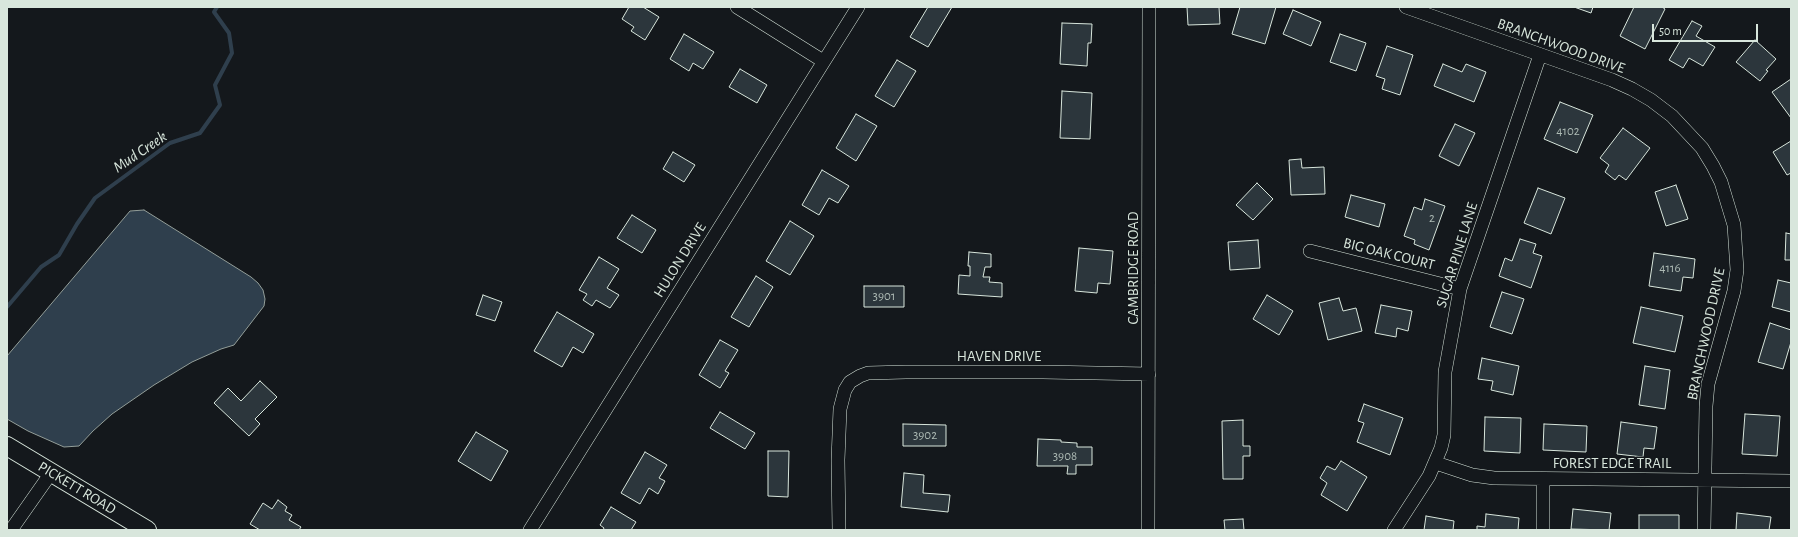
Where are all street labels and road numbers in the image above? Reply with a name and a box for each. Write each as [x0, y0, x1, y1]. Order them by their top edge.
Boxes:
street label: BRANCHWOOD DRIVE [1495, 15, 1627, 77]
street label: SUGAR PINE LANE [1432, 200, 1482, 310]
street label: CAMBRIDGE ROAD [1124, 212, 1142, 324]
street label: HULON DRIVE [650, 219, 710, 301]
street label: BIG OAK COURT [1341, 234, 1437, 274]
street label: BRANCHWOOD DRIVE [1683, 266, 1729, 402]
street label: HAVEN DRIVE [957, 347, 1041, 365]
street label: FOREST EDGE TRAIL [1553, 454, 1671, 472]
street label: PICKETT ROAD [35, 458, 119, 518]

